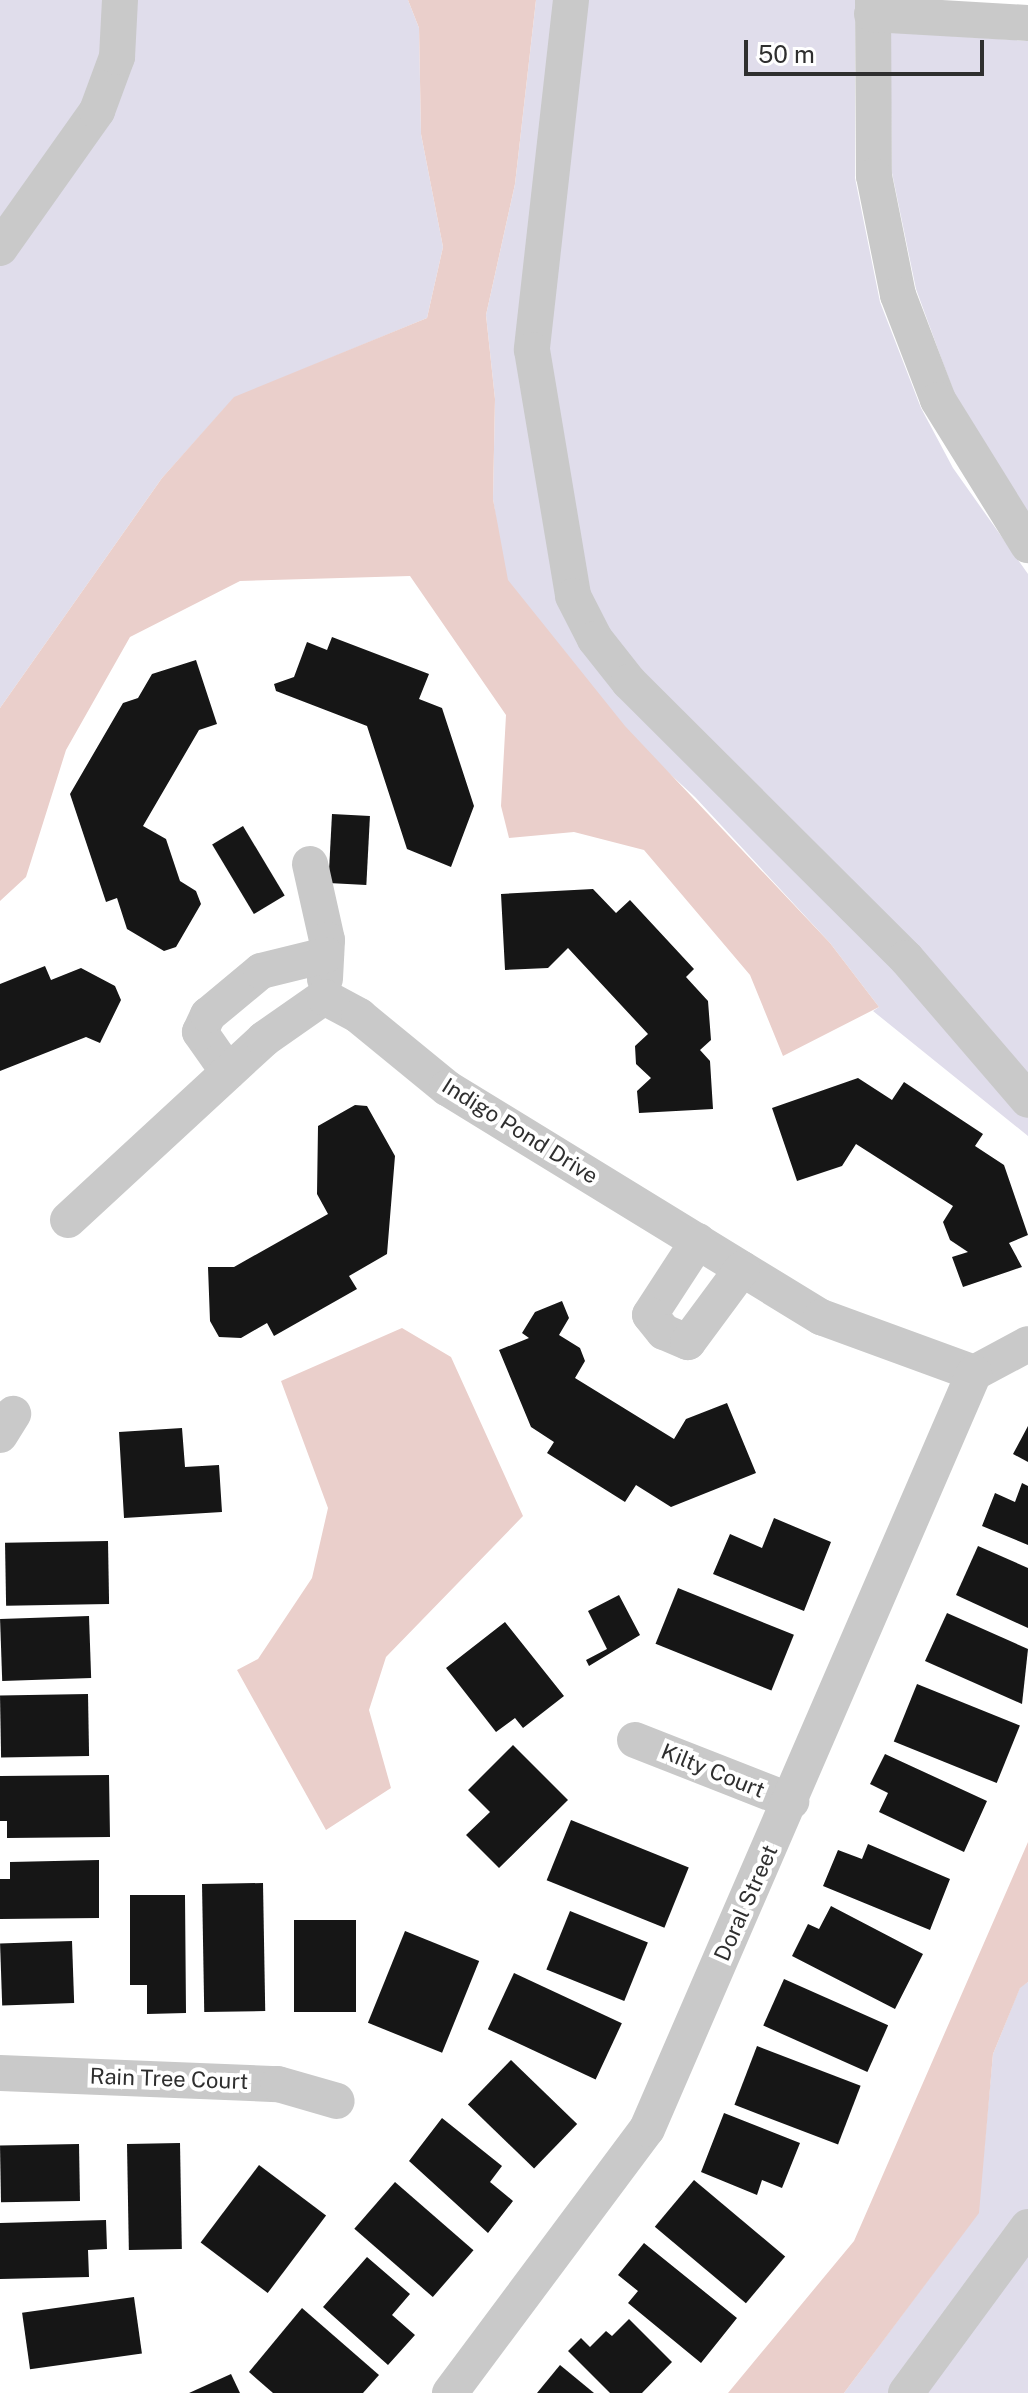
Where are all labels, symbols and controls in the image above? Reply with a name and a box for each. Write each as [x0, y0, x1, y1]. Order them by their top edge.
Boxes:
scale bar [748, 24, 988, 74]
text: 50 m [758, 40, 815, 68]
street label: Indigo Pond Drive [437, 1072, 603, 1190]
street label: Kilty Court [657, 1738, 769, 1804]
street label: Doral Street [709, 1841, 783, 1965]
street label: Rain Tree Court [89, 2063, 249, 2095]

